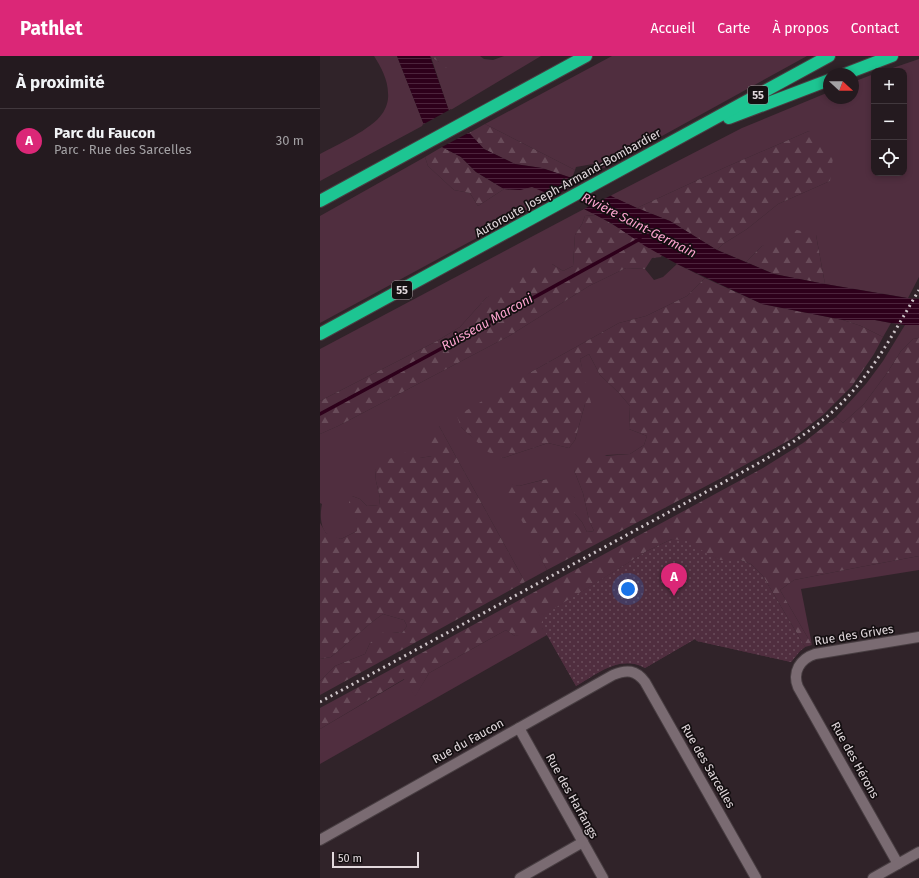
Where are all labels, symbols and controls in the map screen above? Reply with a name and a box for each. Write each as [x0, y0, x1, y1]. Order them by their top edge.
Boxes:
text: Pathlet [20, 17, 83, 40]
text: Accueil [650, 20, 695, 37]
text: Carte [717, 20, 750, 37]
text: À propos [772, 20, 829, 37]
text: Contact [851, 20, 899, 37]
north arrow [823, 68, 859, 104]
map controls [871, 68, 907, 176]
button: + [871, 68, 907, 104]
text: À proximité [16, 72, 105, 93]
road number: 55 [748, 86, 768, 104]
button: − [871, 104, 907, 140]
text: Parc du Faucon [54, 124, 155, 142]
street label: Autoroute Joseph-Armand-Bombardier [473, 126, 664, 240]
text: A [25, 133, 33, 148]
text: 30 m [276, 133, 304, 148]
button: locate [871, 140, 907, 176]
text: Parc · Rue des Sarcelles [54, 142, 192, 157]
water label: Rivière Saint-Germain [579, 189, 699, 261]
road number: 55 [392, 281, 412, 299]
water label: Ruisseau Marconi [439, 290, 536, 353]
pin: A [661, 563, 687, 596]
your location [618, 579, 638, 599]
street label: Rue des Grives [813, 622, 895, 648]
street label: Rue du Faucon [430, 716, 506, 766]
street label: Rue des Hérons [828, 719, 882, 801]
street label: Rue des Sarcelles [678, 721, 738, 811]
street label: Rue des Harfangs [543, 751, 601, 841]
scale bar [332, 850, 419, 869]
text: 50 m [338, 852, 362, 865]

